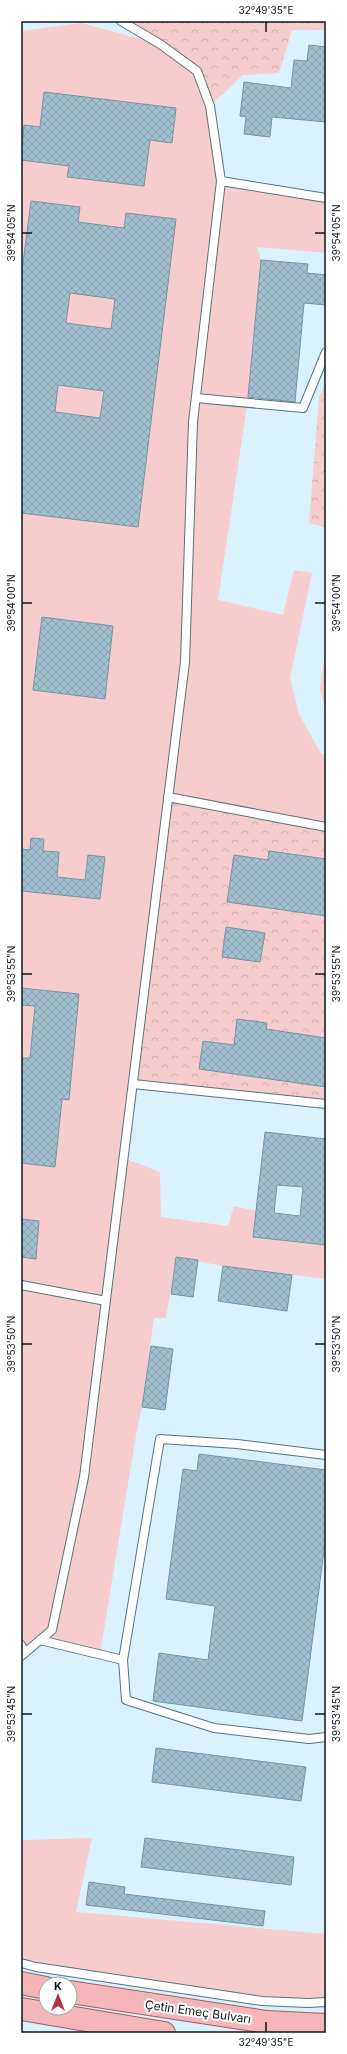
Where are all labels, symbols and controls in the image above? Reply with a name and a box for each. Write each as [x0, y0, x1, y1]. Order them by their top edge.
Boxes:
text: 32°49'35"E [239, 4, 293, 16]
text: 39°54'05"N [5, 204, 17, 262]
text: 39°54'05"N [330, 204, 342, 262]
text: 39°54'00"N [5, 574, 17, 632]
text: 39°54'00"N [330, 574, 342, 632]
text: 39°53'55"N [5, 946, 17, 1002]
text: 39°53'55"N [330, 946, 342, 1002]
text: 39°53'50"N [5, 1316, 17, 1372]
text: 39°53'50"N [330, 1316, 342, 1372]
text: 39°53'45"N [5, 1686, 17, 1742]
text: 39°53'45"N [330, 1686, 342, 1742]
north arrow [38, 1976, 78, 2016]
text: K [54, 1979, 62, 1993]
street label: Çetin Emeç Bulvarı [144, 1997, 252, 2026]
text: 32°49'35"E [239, 2036, 293, 2048]

